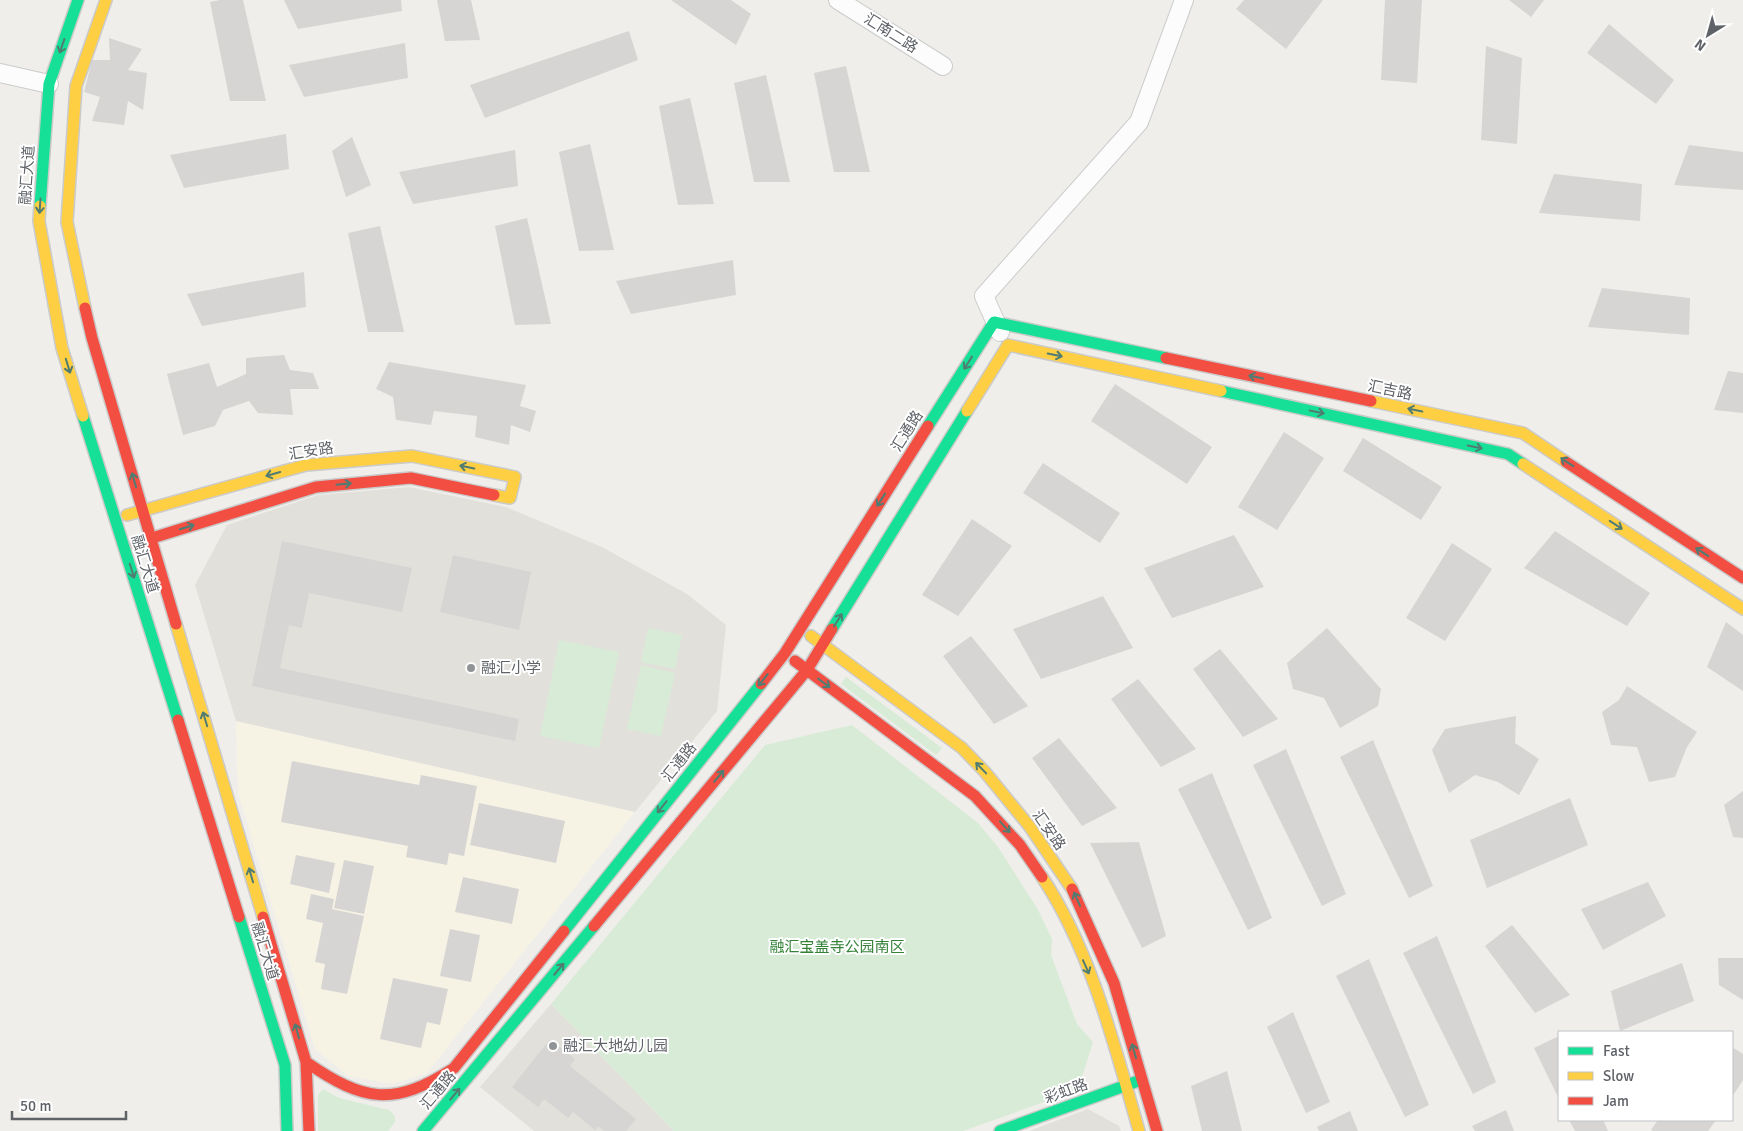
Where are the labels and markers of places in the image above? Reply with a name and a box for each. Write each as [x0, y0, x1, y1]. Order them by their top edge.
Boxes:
place label: 融汇小学 [481, 659, 541, 677]
marker: 融汇小学 [465, 662, 477, 674]
place label: 融汇大地幼儿园 [563, 1037, 668, 1055]
marker: 融汇大地幼儿园 [547, 1040, 559, 1052]

